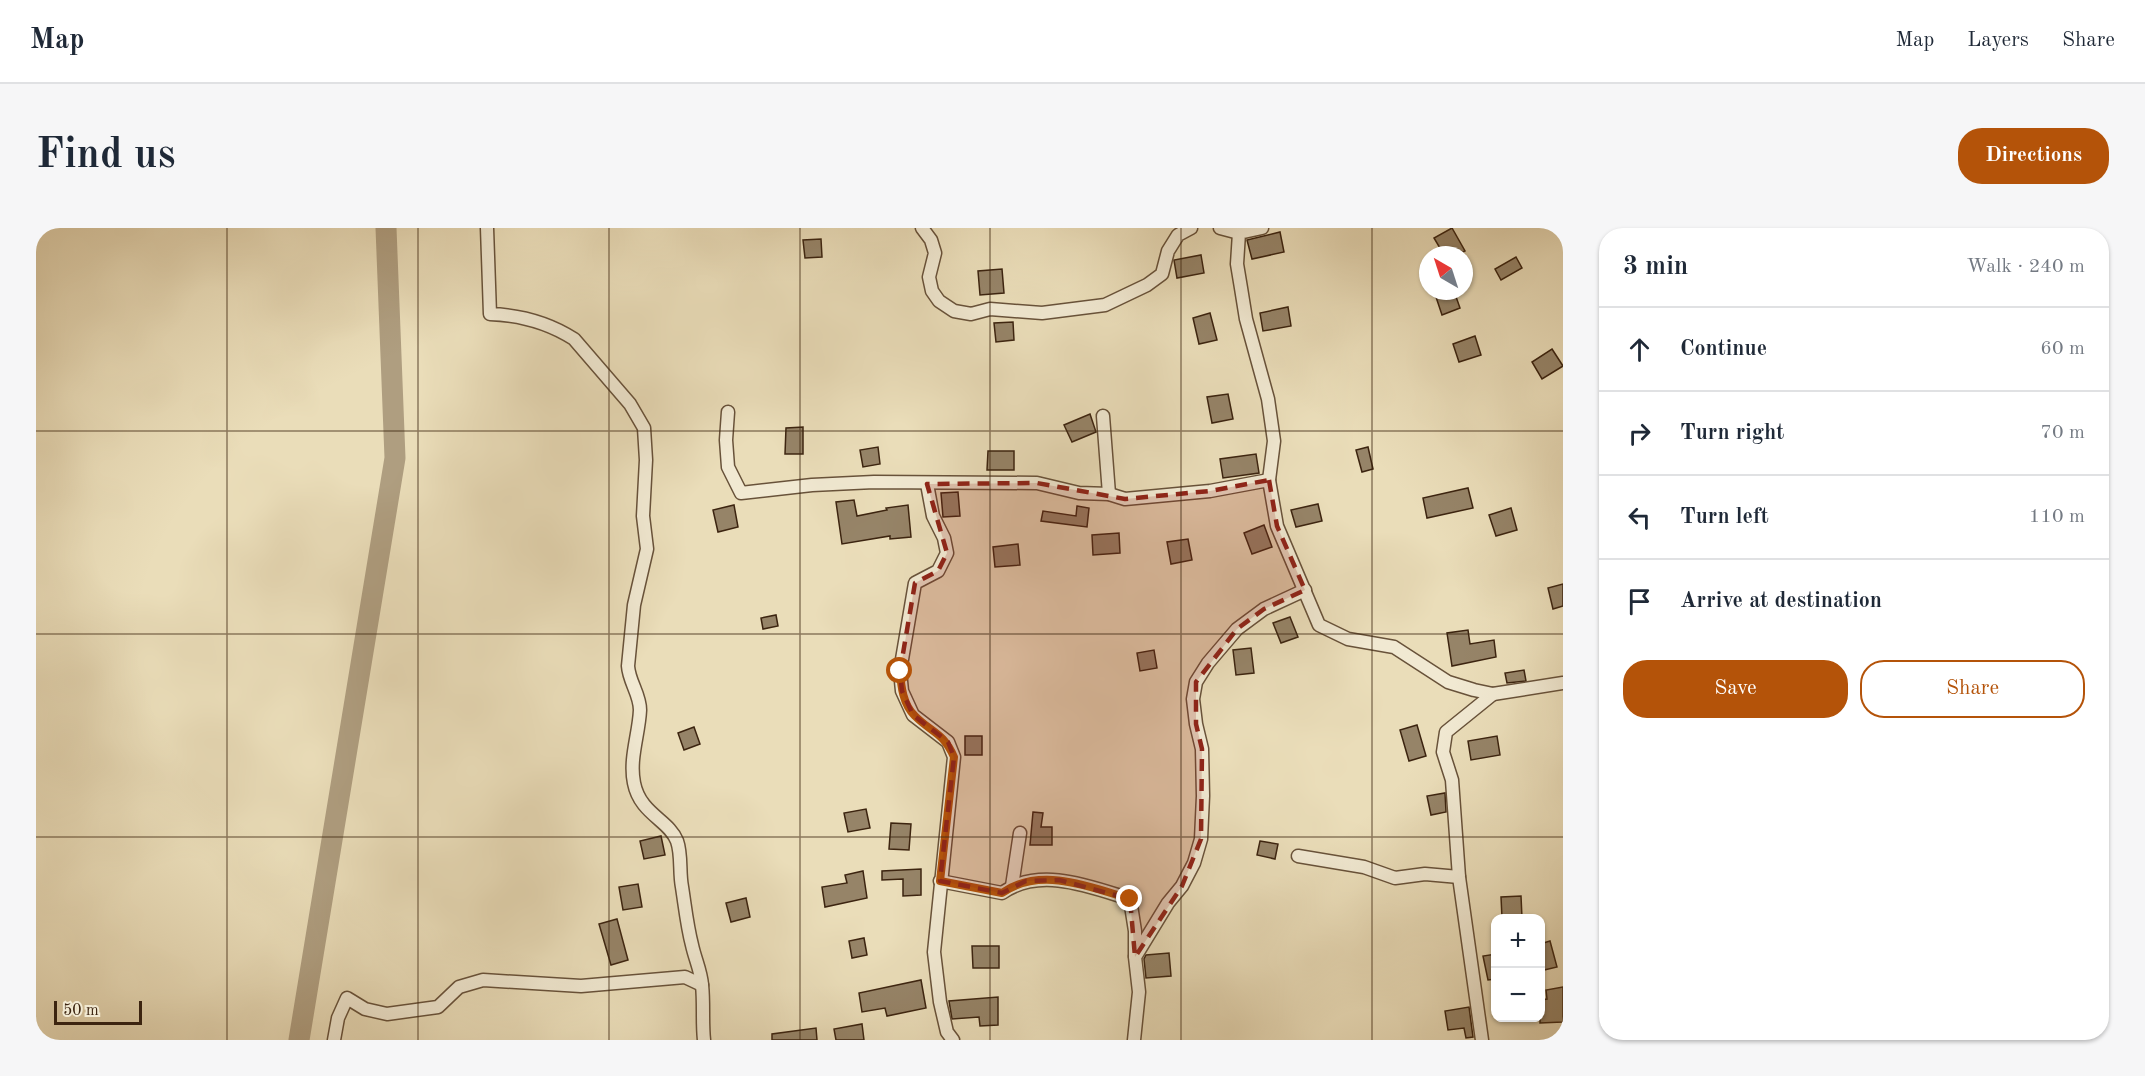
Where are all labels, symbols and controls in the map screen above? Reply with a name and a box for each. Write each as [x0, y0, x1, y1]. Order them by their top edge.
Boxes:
text: Map [30, 27, 84, 55]
text: Map [1895, 30, 1934, 51]
text: Layers [1967, 30, 2029, 51]
text: Share [2062, 30, 2115, 51]
button: Directions [1958, 128, 2109, 184]
text: Find us [36, 135, 175, 177]
north arrow [1419, 246, 1473, 300]
text: 3 min [1623, 254, 1688, 280]
text: Walk · 240 m [1966, 257, 2085, 277]
icon: ahead [1623, 333, 1656, 366]
text: Continue [1680, 338, 1767, 360]
text: 60 m [2040, 339, 2085, 359]
icon: right [1623, 417, 1656, 450]
text: Turn right [1680, 422, 1784, 444]
text: 70 m [2040, 423, 2085, 443]
icon: left [1623, 501, 1656, 534]
text: Turn left [1680, 506, 1769, 528]
text: 110 m [2029, 507, 2085, 527]
icon: arrive [1623, 585, 1656, 618]
text: Arrive at destination [1680, 590, 1882, 612]
route start [886, 657, 912, 683]
button: Save [1623, 660, 1848, 718]
button: Share [1860, 660, 2085, 718]
route end [1116, 885, 1142, 911]
map controls [1491, 914, 1545, 1022]
button: + [1491, 914, 1545, 968]
button: − [1491, 968, 1545, 1022]
scale bar [54, 998, 142, 1026]
text: 50 m [63, 1003, 99, 1019]

